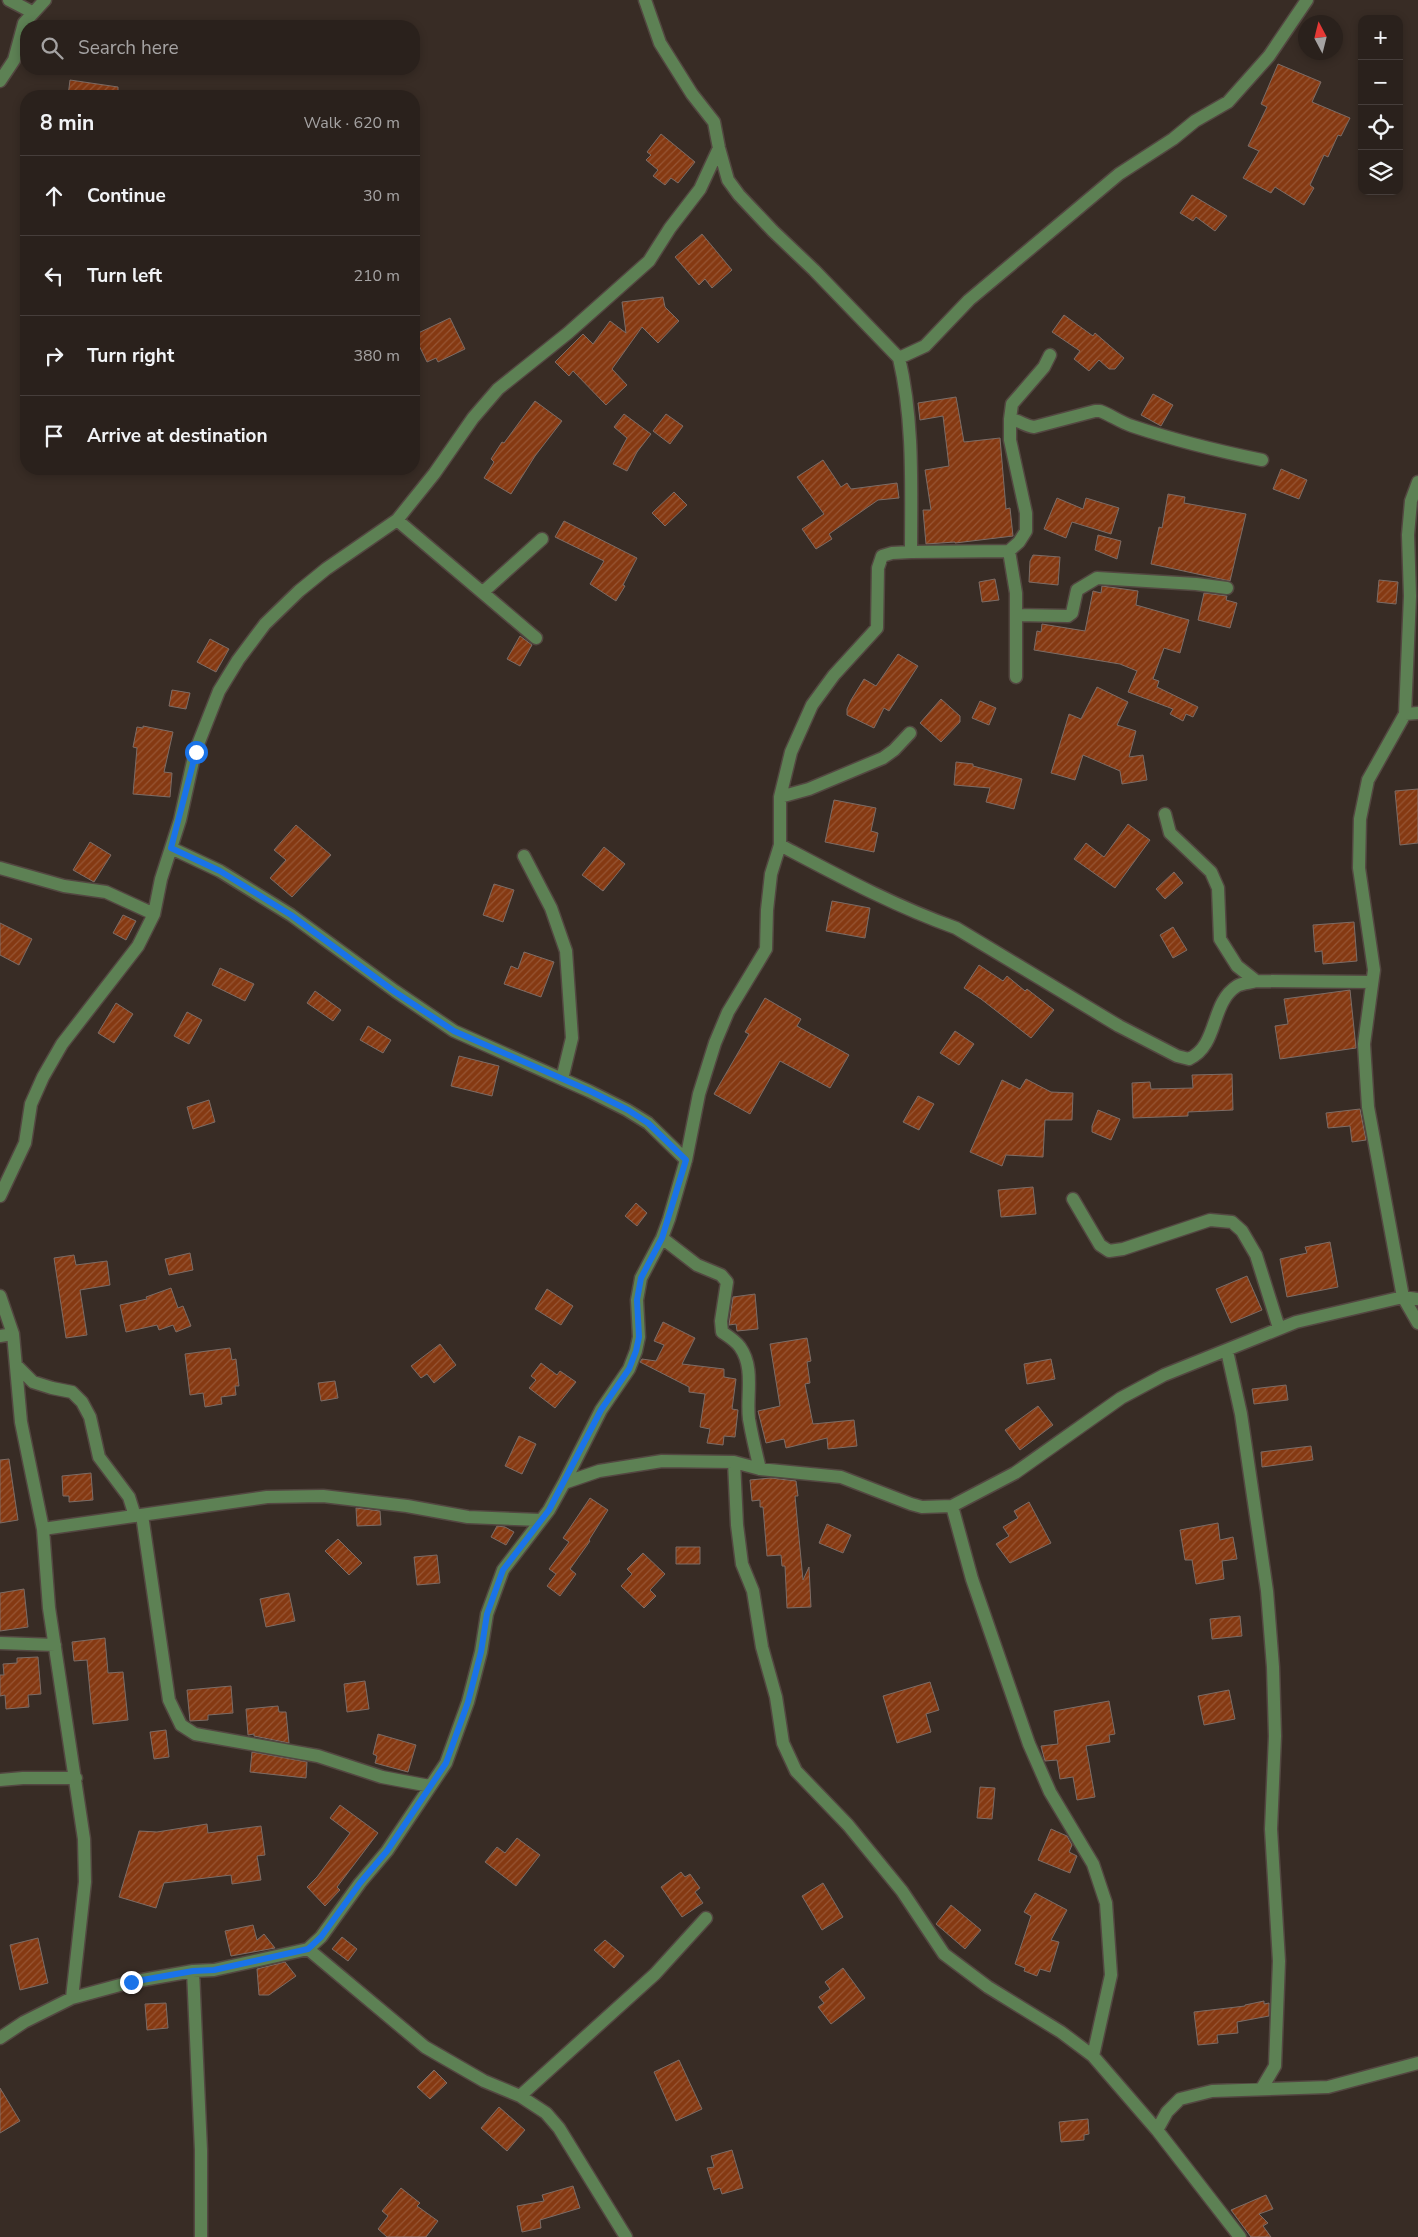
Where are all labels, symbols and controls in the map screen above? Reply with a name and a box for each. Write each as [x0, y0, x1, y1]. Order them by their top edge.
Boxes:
north arrow [1298, 15, 1343, 60]
map controls [1358, 15, 1403, 195]
button: + [1358, 15, 1403, 60]
search box [20, 20, 420, 75]
icon: search [38, 34, 66, 62]
text: Search here [78, 35, 179, 61]
button: − [1358, 60, 1403, 105]
button: locate [1358, 105, 1403, 150]
text: 8 min [40, 109, 94, 137]
text: Walk · 620 m [304, 112, 400, 134]
button: layers [1358, 150, 1403, 195]
icon: ahead [40, 182, 68, 210]
text: Continue [87, 183, 166, 209]
text: 30 m [363, 185, 400, 207]
icon: left [40, 262, 68, 290]
text: Turn left [87, 263, 162, 289]
text: 210 m [353, 265, 400, 287]
icon: right [40, 342, 68, 370]
text: Turn right [87, 343, 174, 369]
text: 380 m [353, 345, 400, 367]
icon: arrive [40, 422, 68, 450]
text: Arrive at destination [87, 423, 268, 449]
route start [185, 741, 208, 764]
route end [120, 1971, 143, 1994]

